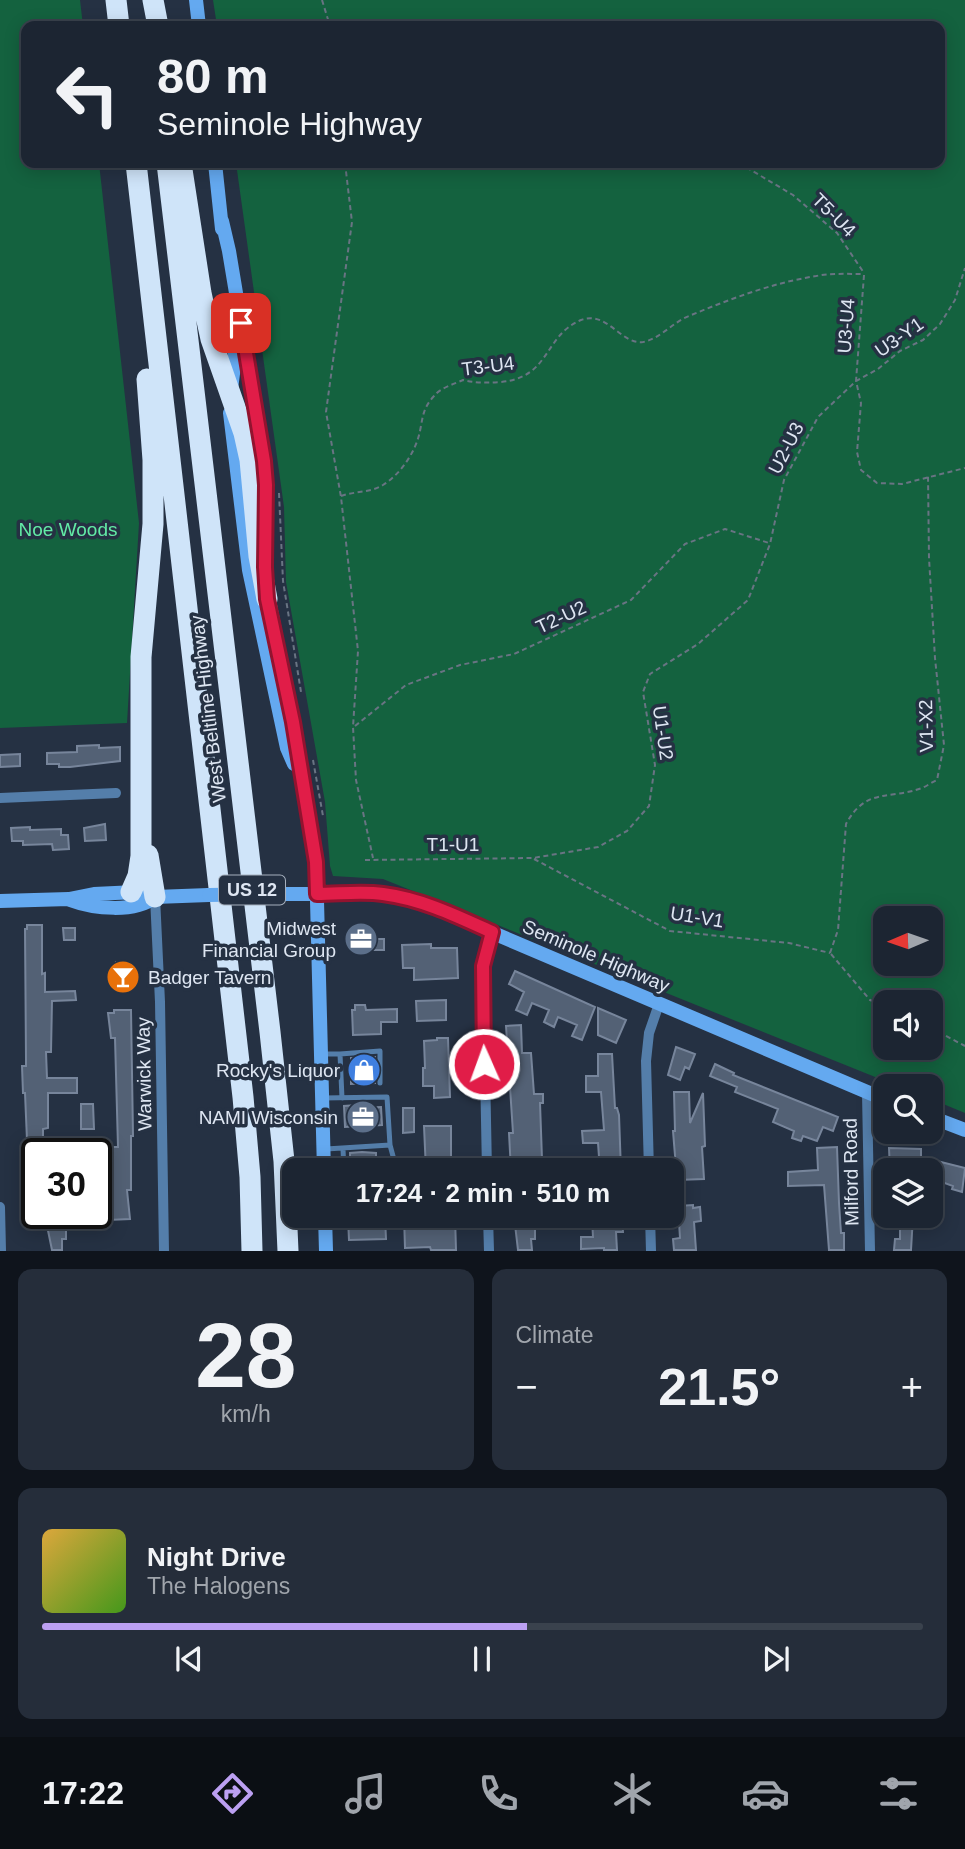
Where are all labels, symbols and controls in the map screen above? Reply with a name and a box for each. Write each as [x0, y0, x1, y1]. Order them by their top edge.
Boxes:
icon: left [42, 49, 133, 140]
text: 80 m [157, 49, 269, 103]
text: Seminole Highway [157, 106, 422, 142]
street label: T5-U4 [808, 189, 860, 241]
pin [211, 293, 271, 353]
street label: U3-U4 [834, 297, 858, 354]
icon: arrive [222, 304, 260, 342]
street label: U3-Y1 [871, 313, 927, 361]
street label: T3-U4 [461, 352, 516, 380]
street label: U2-U3 [764, 419, 808, 477]
park label: Noe Woods [19, 519, 117, 540]
street label: T2-U2 [533, 596, 589, 638]
street label: West Beltline Highway [186, 614, 230, 804]
street label: V1-X2 [915, 699, 937, 753]
street label: U1-U2 [649, 704, 677, 762]
street label: T1-U1 [427, 834, 479, 855]
road number: US 12 [219, 876, 285, 904]
street label: U1-V1 [669, 902, 725, 932]
north arrow [873, 906, 943, 976]
map controls [873, 906, 943, 1228]
street label: Seminole Highway [519, 916, 673, 997]
place label: Midwest Financial Group [202, 918, 337, 961]
office icon: Midwest Financial Group [342, 920, 380, 958]
bar icon: Badger Tavern [104, 958, 142, 996]
place label: Badger Tavern [148, 967, 271, 988]
button: sound [873, 990, 943, 1060]
street label: Warwick Way [133, 1017, 155, 1131]
position arrow [447, 1027, 521, 1101]
shop icon: Rocky's Liquor [345, 1051, 383, 1089]
place label: Rocky's Liquor [216, 1060, 341, 1081]
button: search [873, 1074, 943, 1144]
office icon: NAMI Wisconsin [344, 1098, 382, 1136]
place label: NAMI Wisconsin [199, 1107, 338, 1128]
street label: Milford Road [840, 1118, 862, 1226]
speed limit sign: 30 [21, 1138, 112, 1229]
button: layers [873, 1158, 943, 1228]
text: 17:24 · 2 min · 510 m [356, 1178, 610, 1208]
text: 28 [195, 1305, 296, 1406]
text: Climate [516, 1322, 593, 1348]
text: 21.5° [658, 1358, 780, 1416]
text: − [516, 1366, 538, 1408]
text: + [901, 1366, 923, 1408]
text: km/h [221, 1401, 271, 1427]
text: Night Drive [147, 1542, 286, 1572]
text: The Halogens [147, 1573, 290, 1599]
icon: previous [170, 1640, 208, 1678]
icon: pause [463, 1640, 501, 1678]
icon: next [757, 1640, 795, 1678]
icon: directions [208, 1769, 257, 1818]
icon: music [341, 1769, 390, 1818]
icon: phone [474, 1769, 523, 1818]
icon: climate [608, 1769, 657, 1818]
icon: car [741, 1769, 790, 1818]
icon: filters [874, 1769, 923, 1818]
text: 17:22 [42, 1775, 124, 1811]

